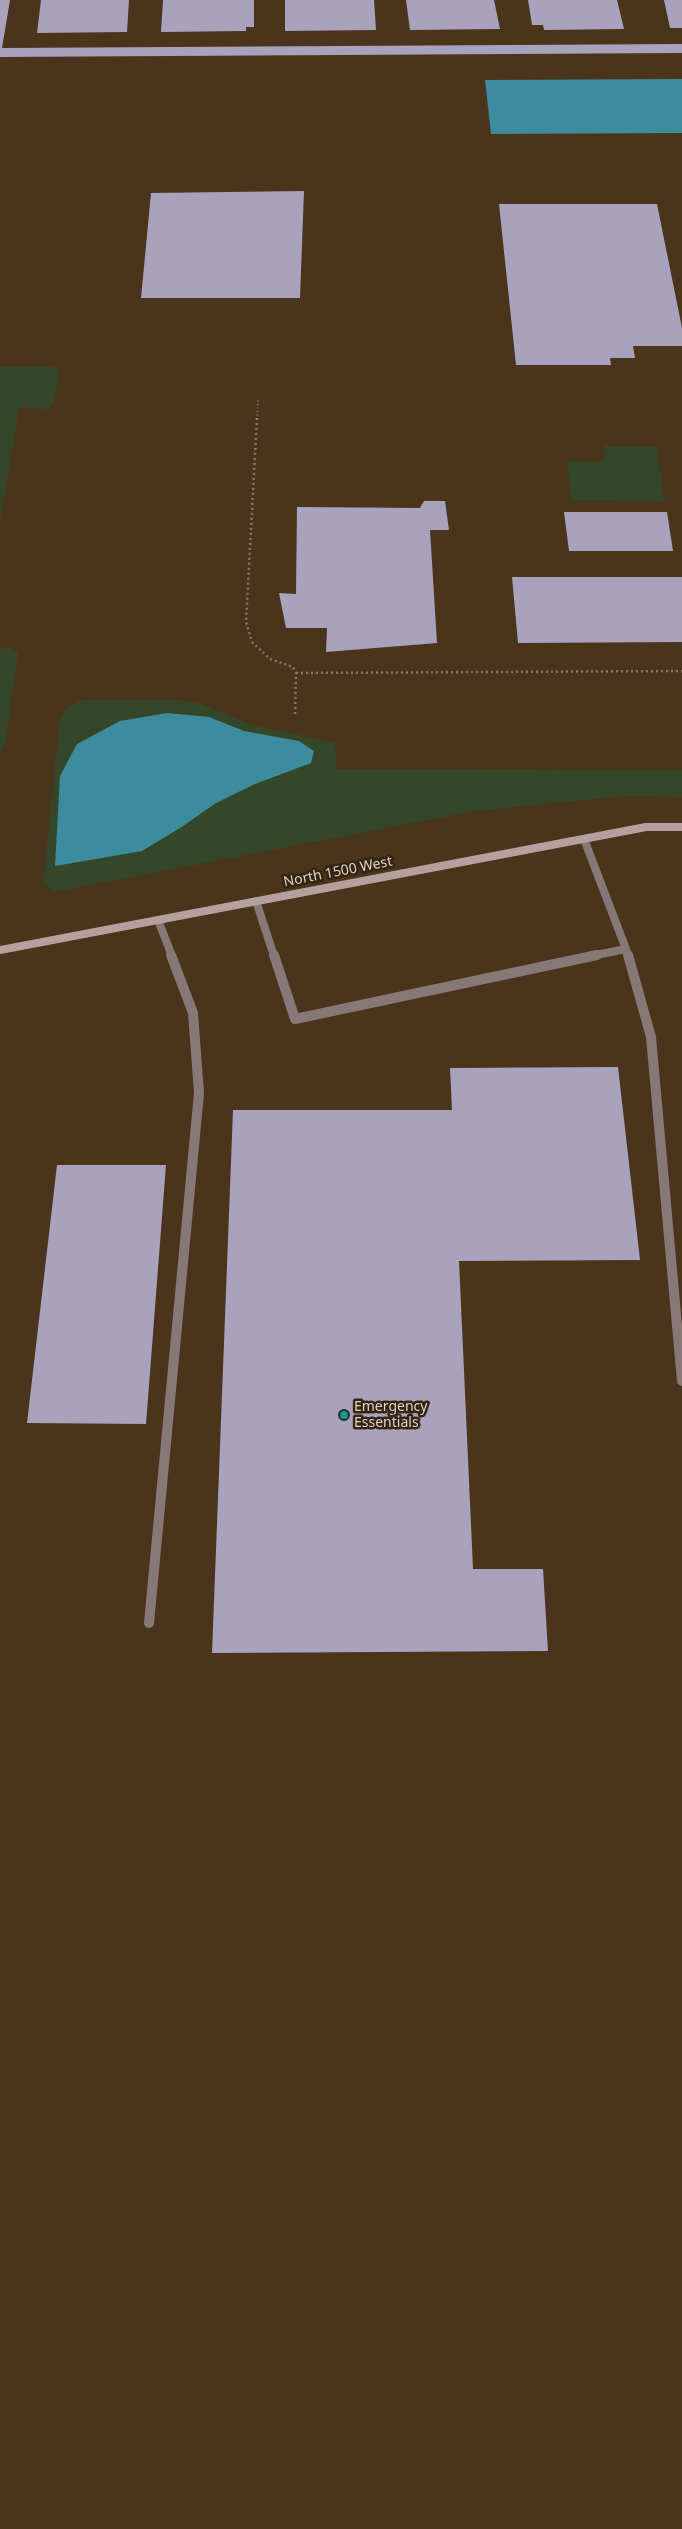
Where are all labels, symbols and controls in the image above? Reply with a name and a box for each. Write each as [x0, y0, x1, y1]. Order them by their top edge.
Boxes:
street label: North 1500 West [282, 853, 394, 891]
place label: Emergency Essentials [354, 1399, 427, 1431]
marker: Emergency Essentials [338, 1409, 350, 1421]

